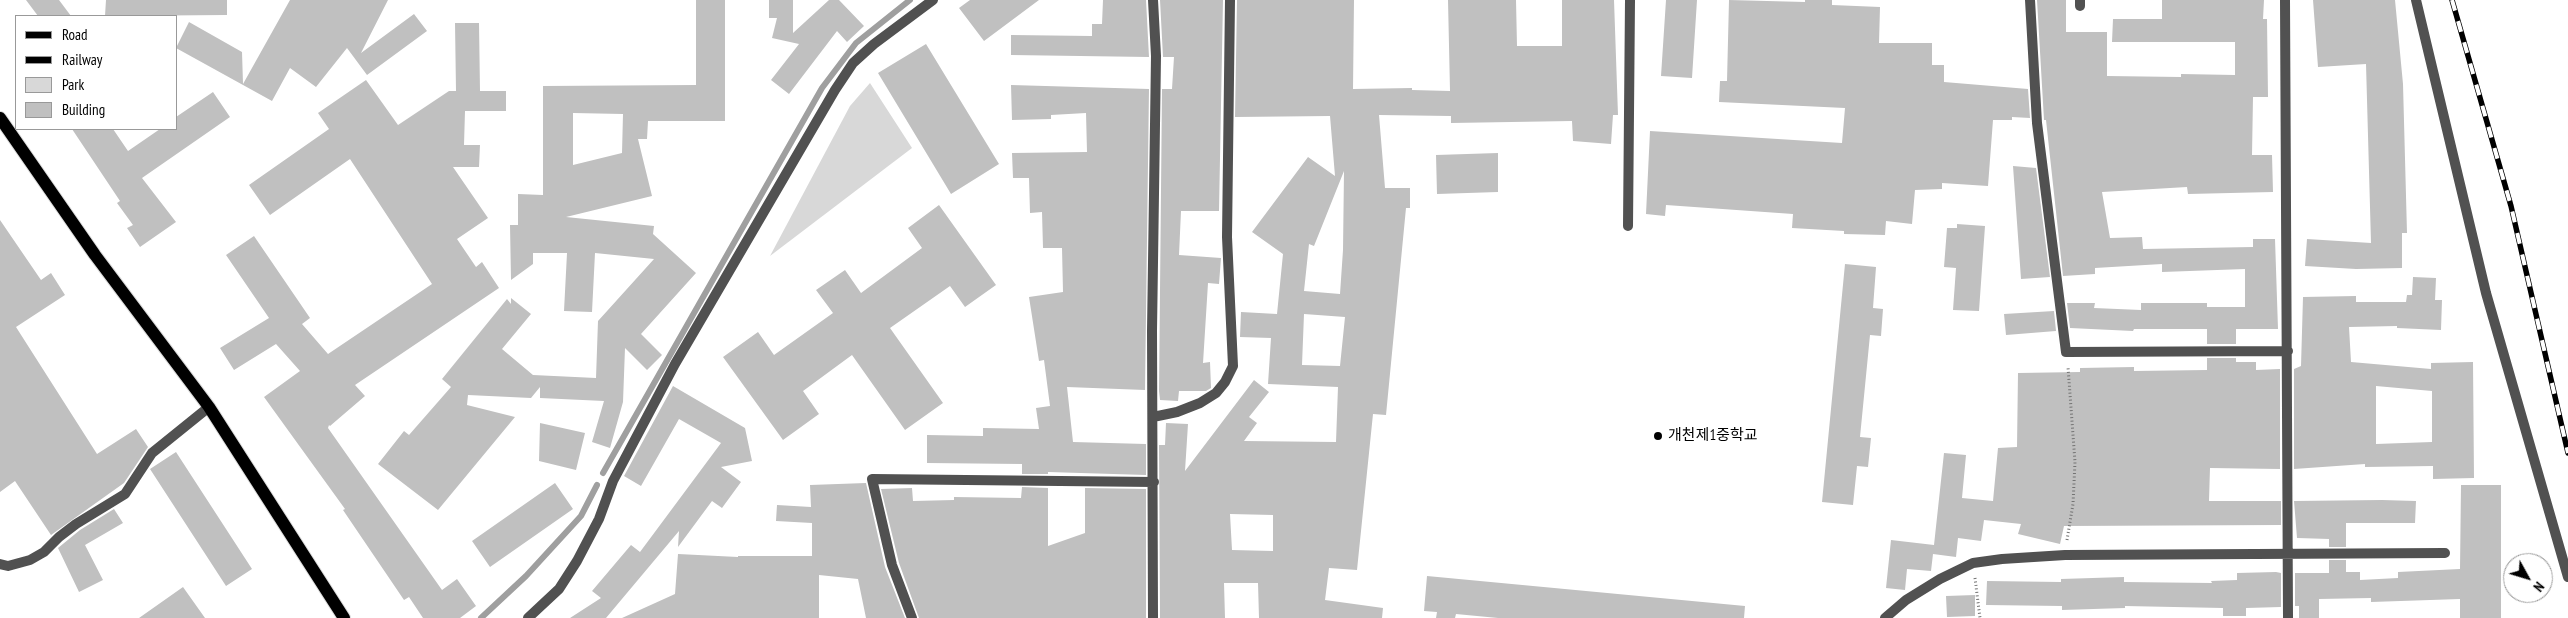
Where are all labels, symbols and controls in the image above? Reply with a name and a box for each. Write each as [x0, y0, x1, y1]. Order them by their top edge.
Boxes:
legend [15, 15, 178, 130]
text: Road [62, 25, 88, 44]
text: Railway [62, 50, 102, 69]
text: Park [62, 75, 84, 94]
text: Building [62, 100, 105, 119]
place label: 개천제1중학교 [1668, 427, 1758, 445]
marker: 개천제1중학교 [1652, 430, 1664, 442]
north arrow [2503, 553, 2553, 603]
text: N [2530, 578, 2548, 595]

